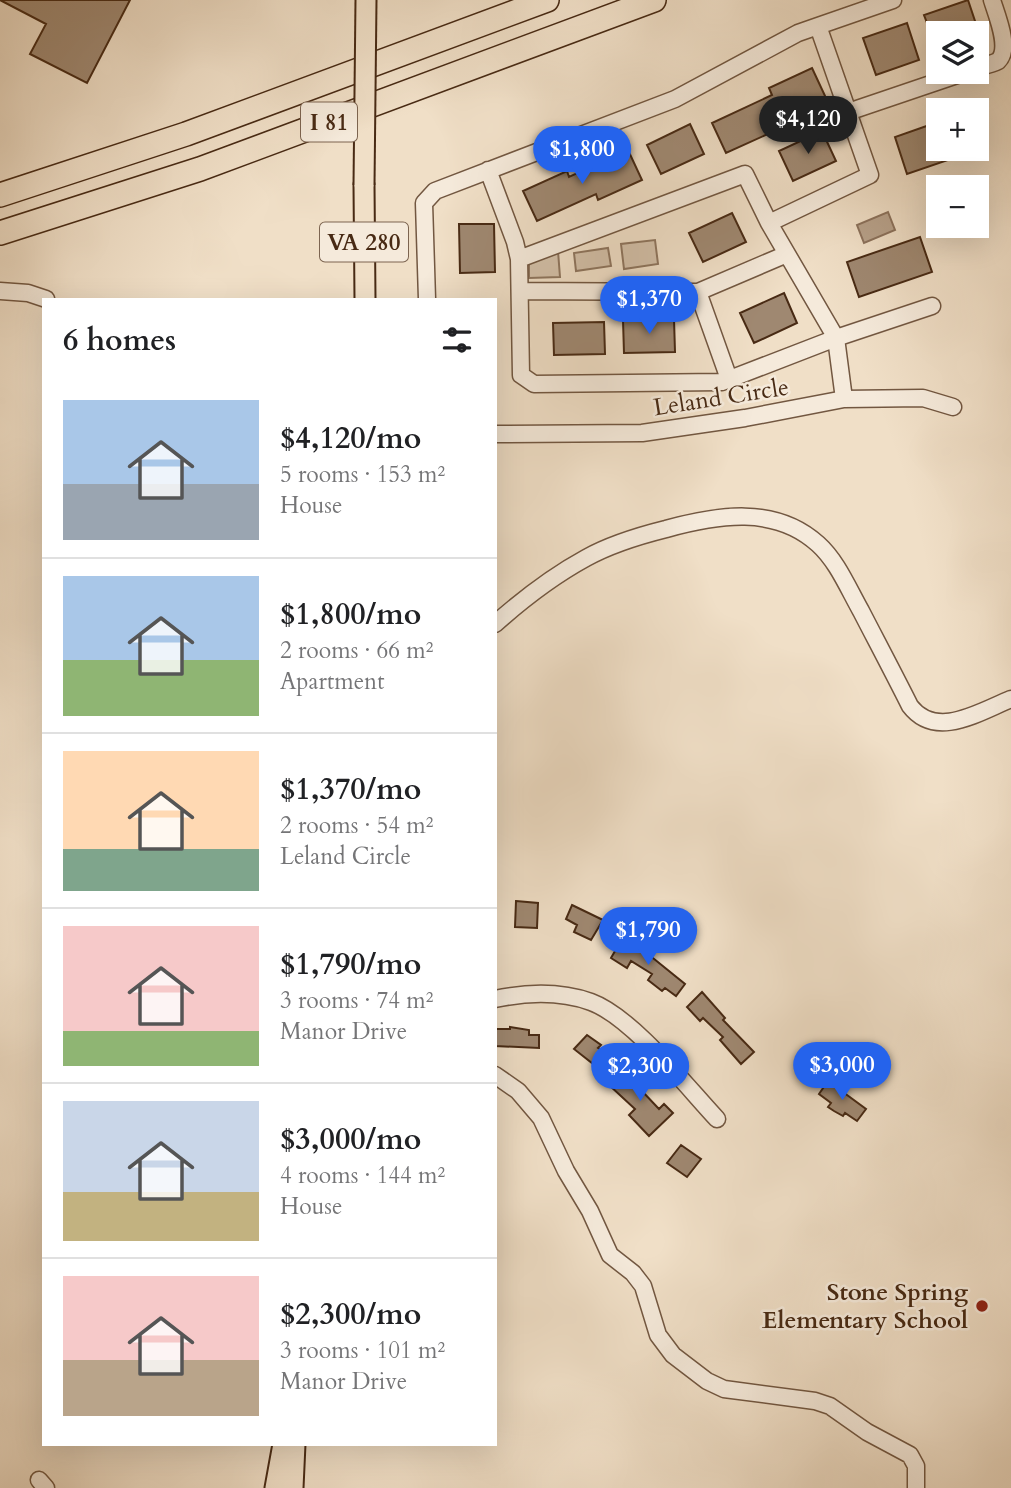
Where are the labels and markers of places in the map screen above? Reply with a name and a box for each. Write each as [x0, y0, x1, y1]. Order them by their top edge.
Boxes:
pin: $4,120 [751, 96, 865, 156]
pin: $1,800 [525, 127, 639, 186]
pin: $1,370 [592, 276, 706, 336]
pin: $1,790 [591, 908, 705, 967]
pin: $3,000 [785, 1042, 899, 1102]
pin: $2,300 [583, 1044, 697, 1103]
place label: Stone Spring Elementary School [762, 1276, 969, 1337]
marker: Stone Spring Elementary School [974, 1298, 990, 1314]

